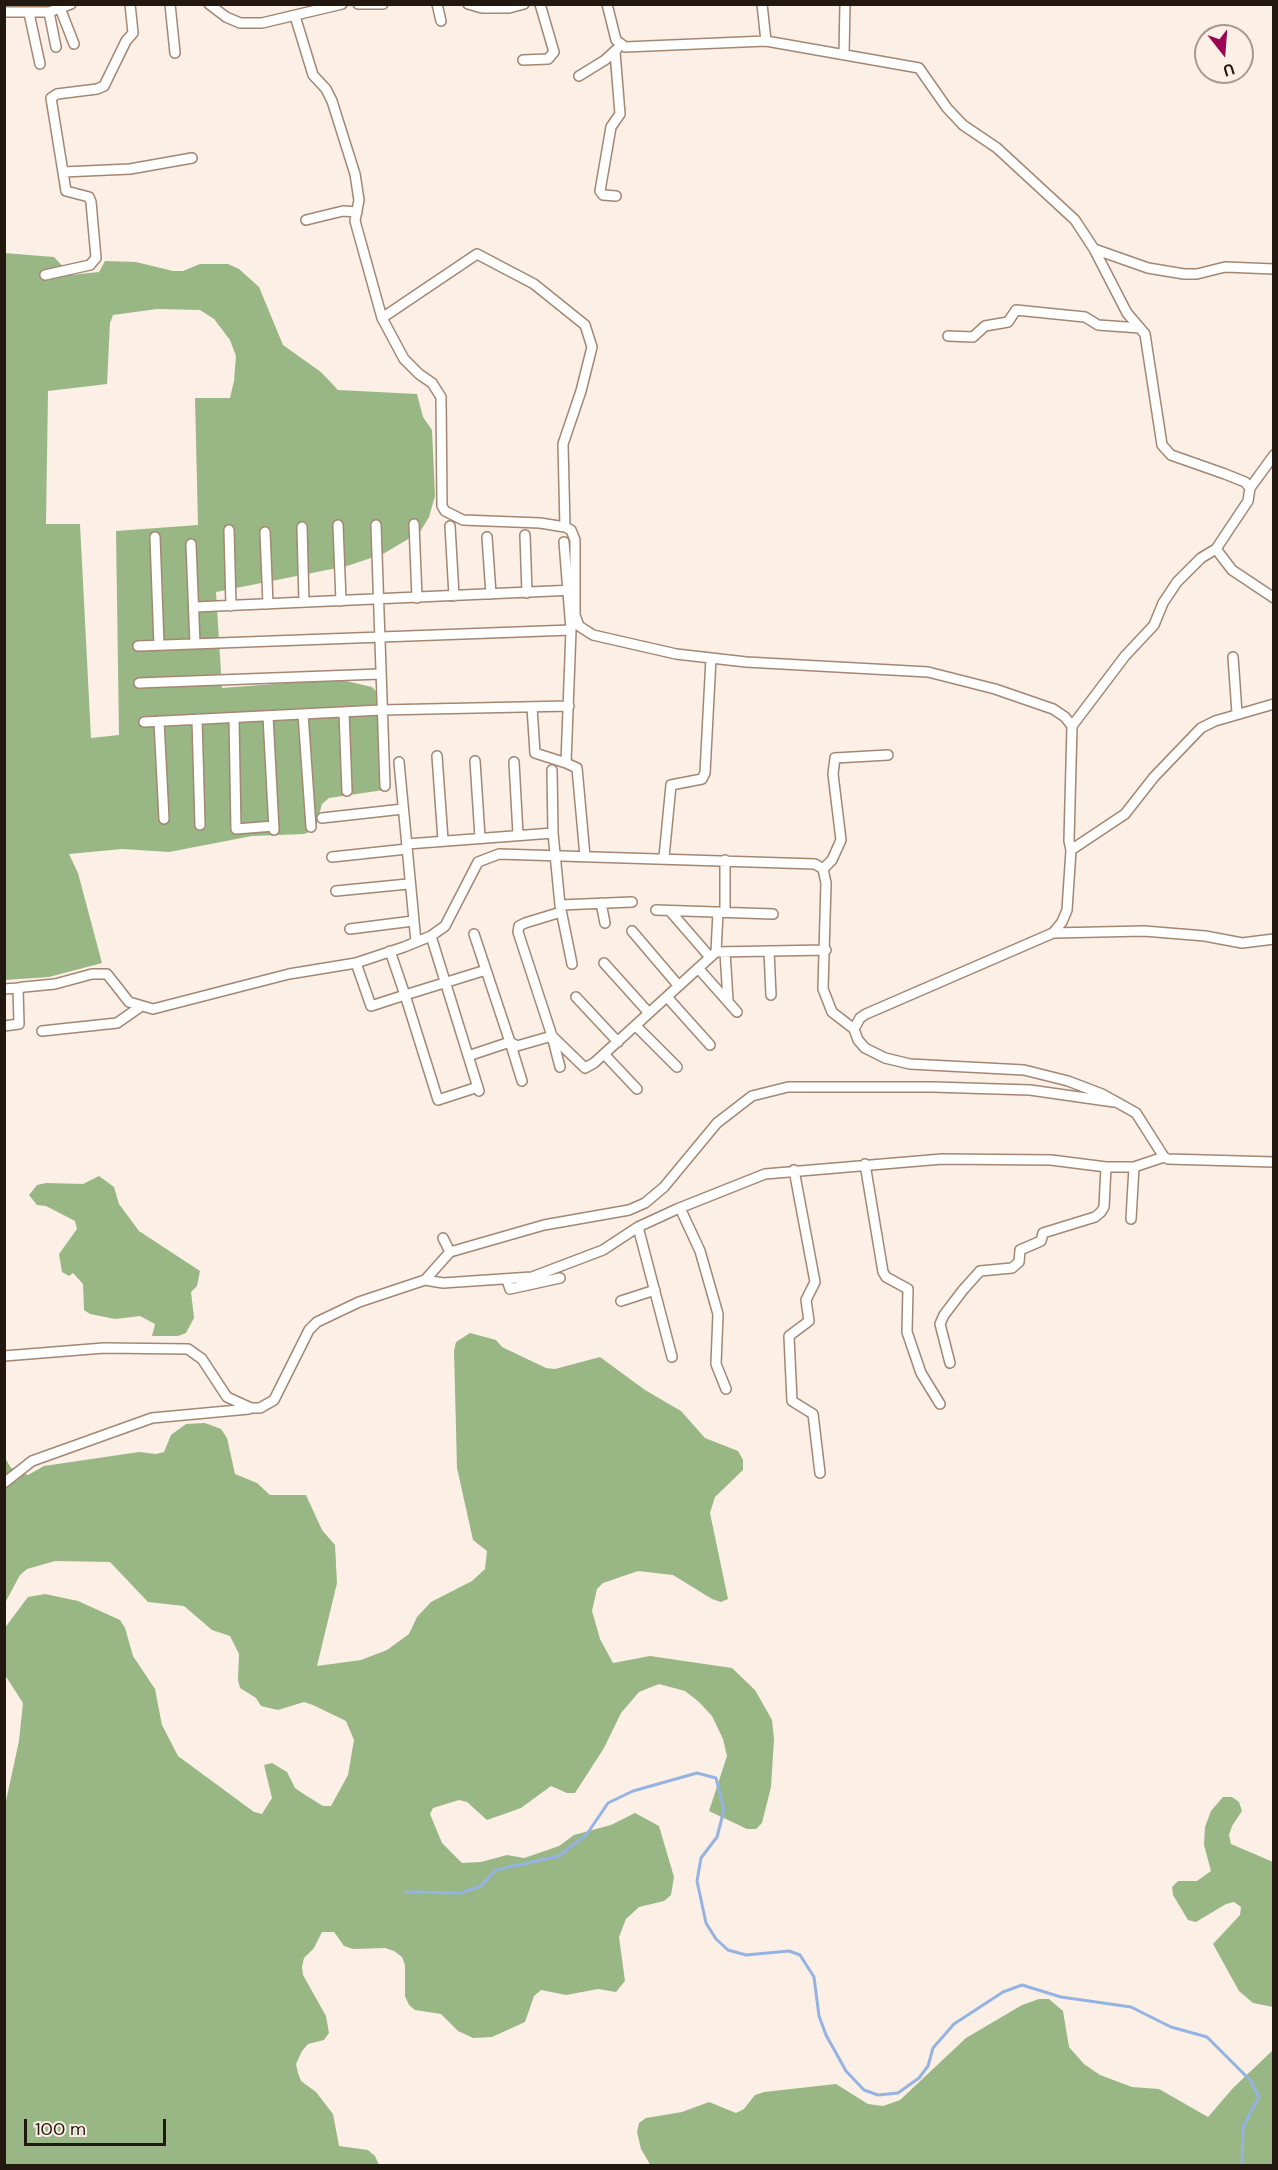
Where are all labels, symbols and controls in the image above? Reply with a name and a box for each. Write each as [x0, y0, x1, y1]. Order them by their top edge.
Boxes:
north arrow [1194, 24, 1254, 84]
text: U [1221, 58, 1237, 81]
scale bar [27, 2107, 170, 2145]
text: 100 m [35, 2117, 86, 2141]

